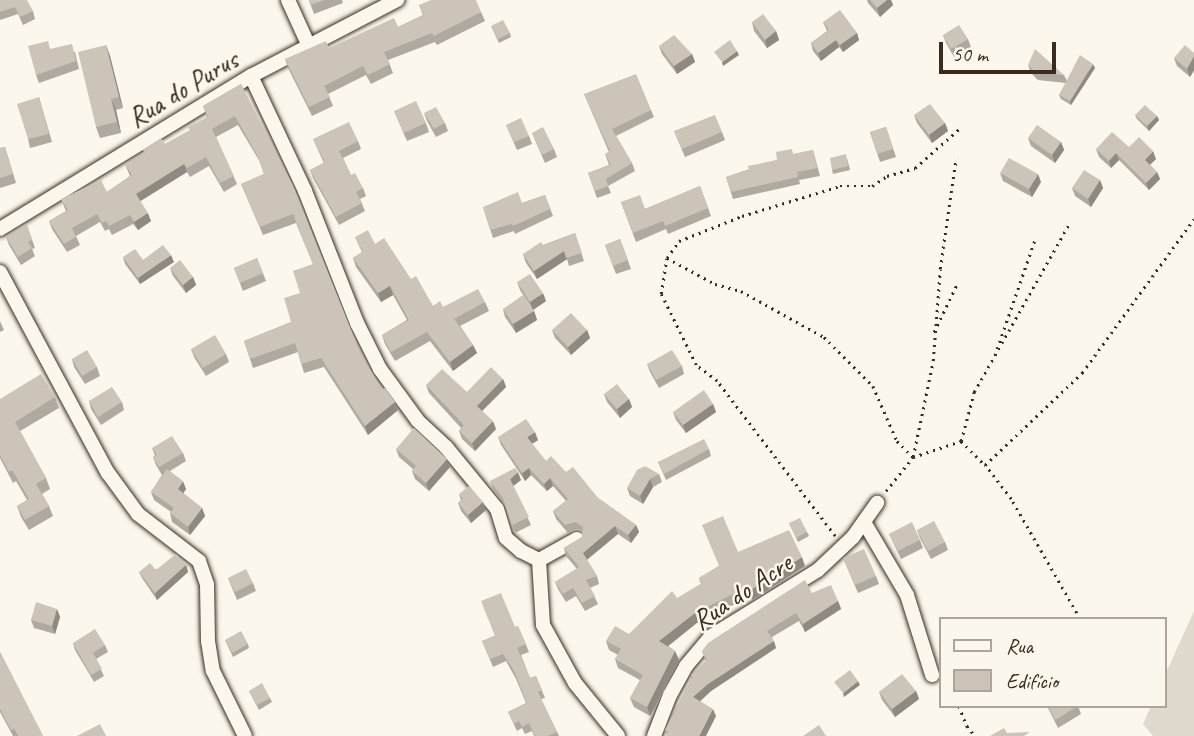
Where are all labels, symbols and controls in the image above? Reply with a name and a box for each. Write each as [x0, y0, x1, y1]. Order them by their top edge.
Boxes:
scale bar [942, 28, 1059, 72]
text: 50 m [952, 41, 988, 67]
street label: Rua do Purus [122, 43, 244, 135]
street label: Rua do Acre [686, 546, 798, 638]
legend [939, 617, 1166, 708]
text: Rua [1006, 633, 1033, 659]
text: Edifício [1006, 668, 1058, 694]

